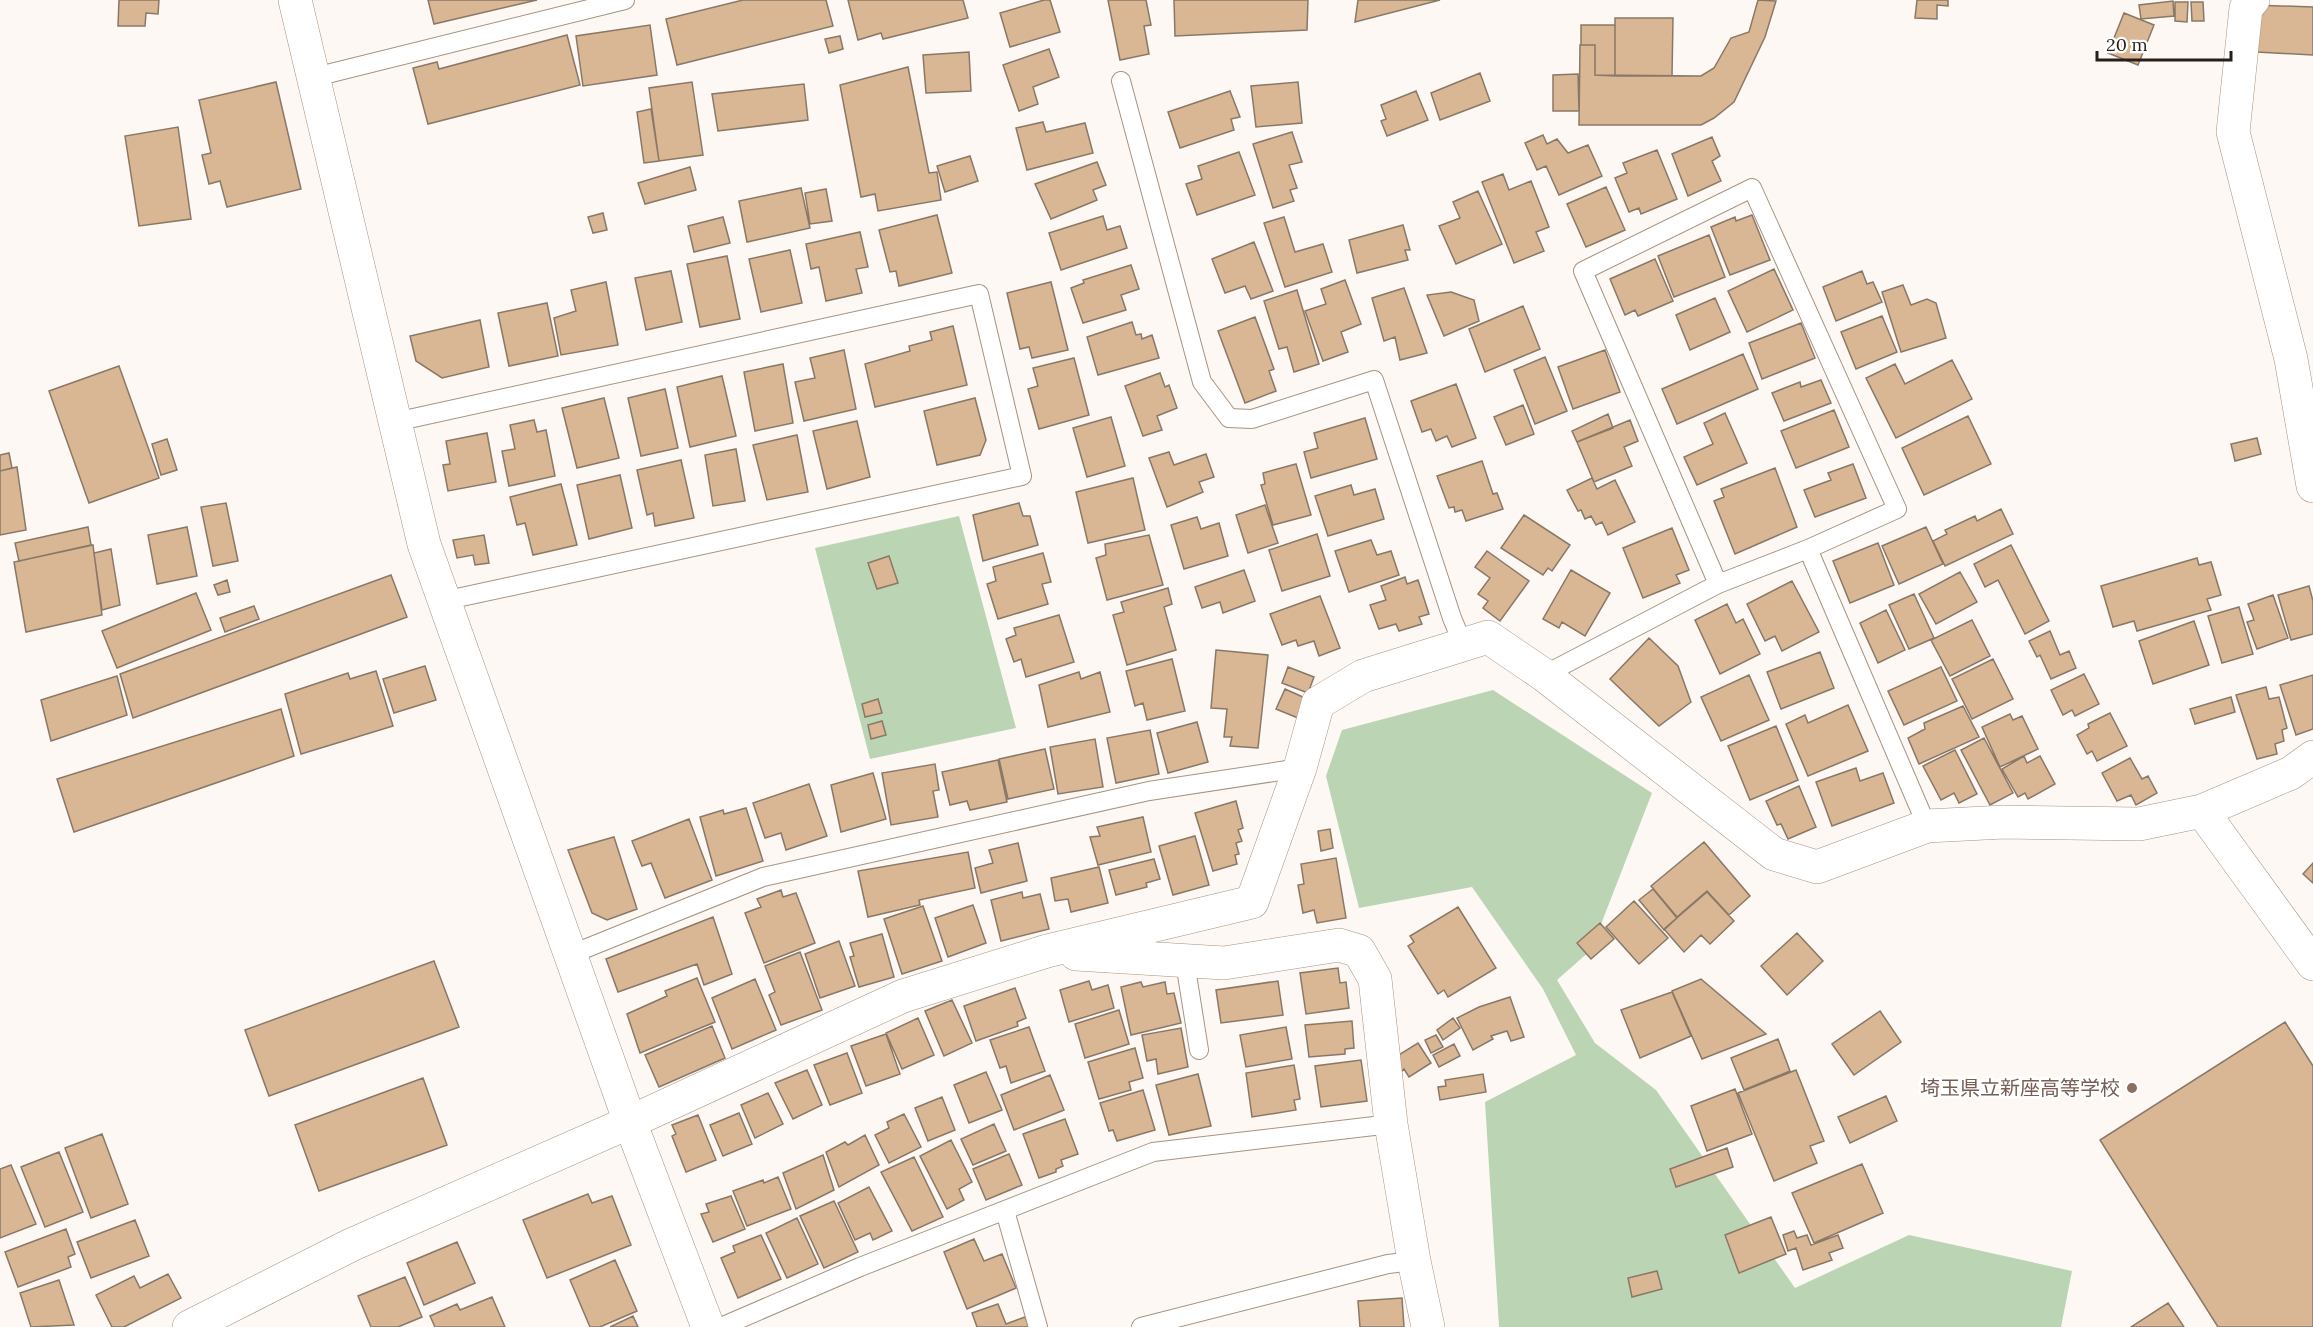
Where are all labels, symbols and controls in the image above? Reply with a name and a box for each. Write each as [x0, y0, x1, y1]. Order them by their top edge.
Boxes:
scale bar [2097, 24, 2230, 62]
text: 20 m [2106, 33, 2148, 56]
place label: 埼玉県立新座高等学校 [1920, 1075, 2120, 1100]
marker: 埼玉県立新座高等学校 [2125, 1081, 2139, 1095]

